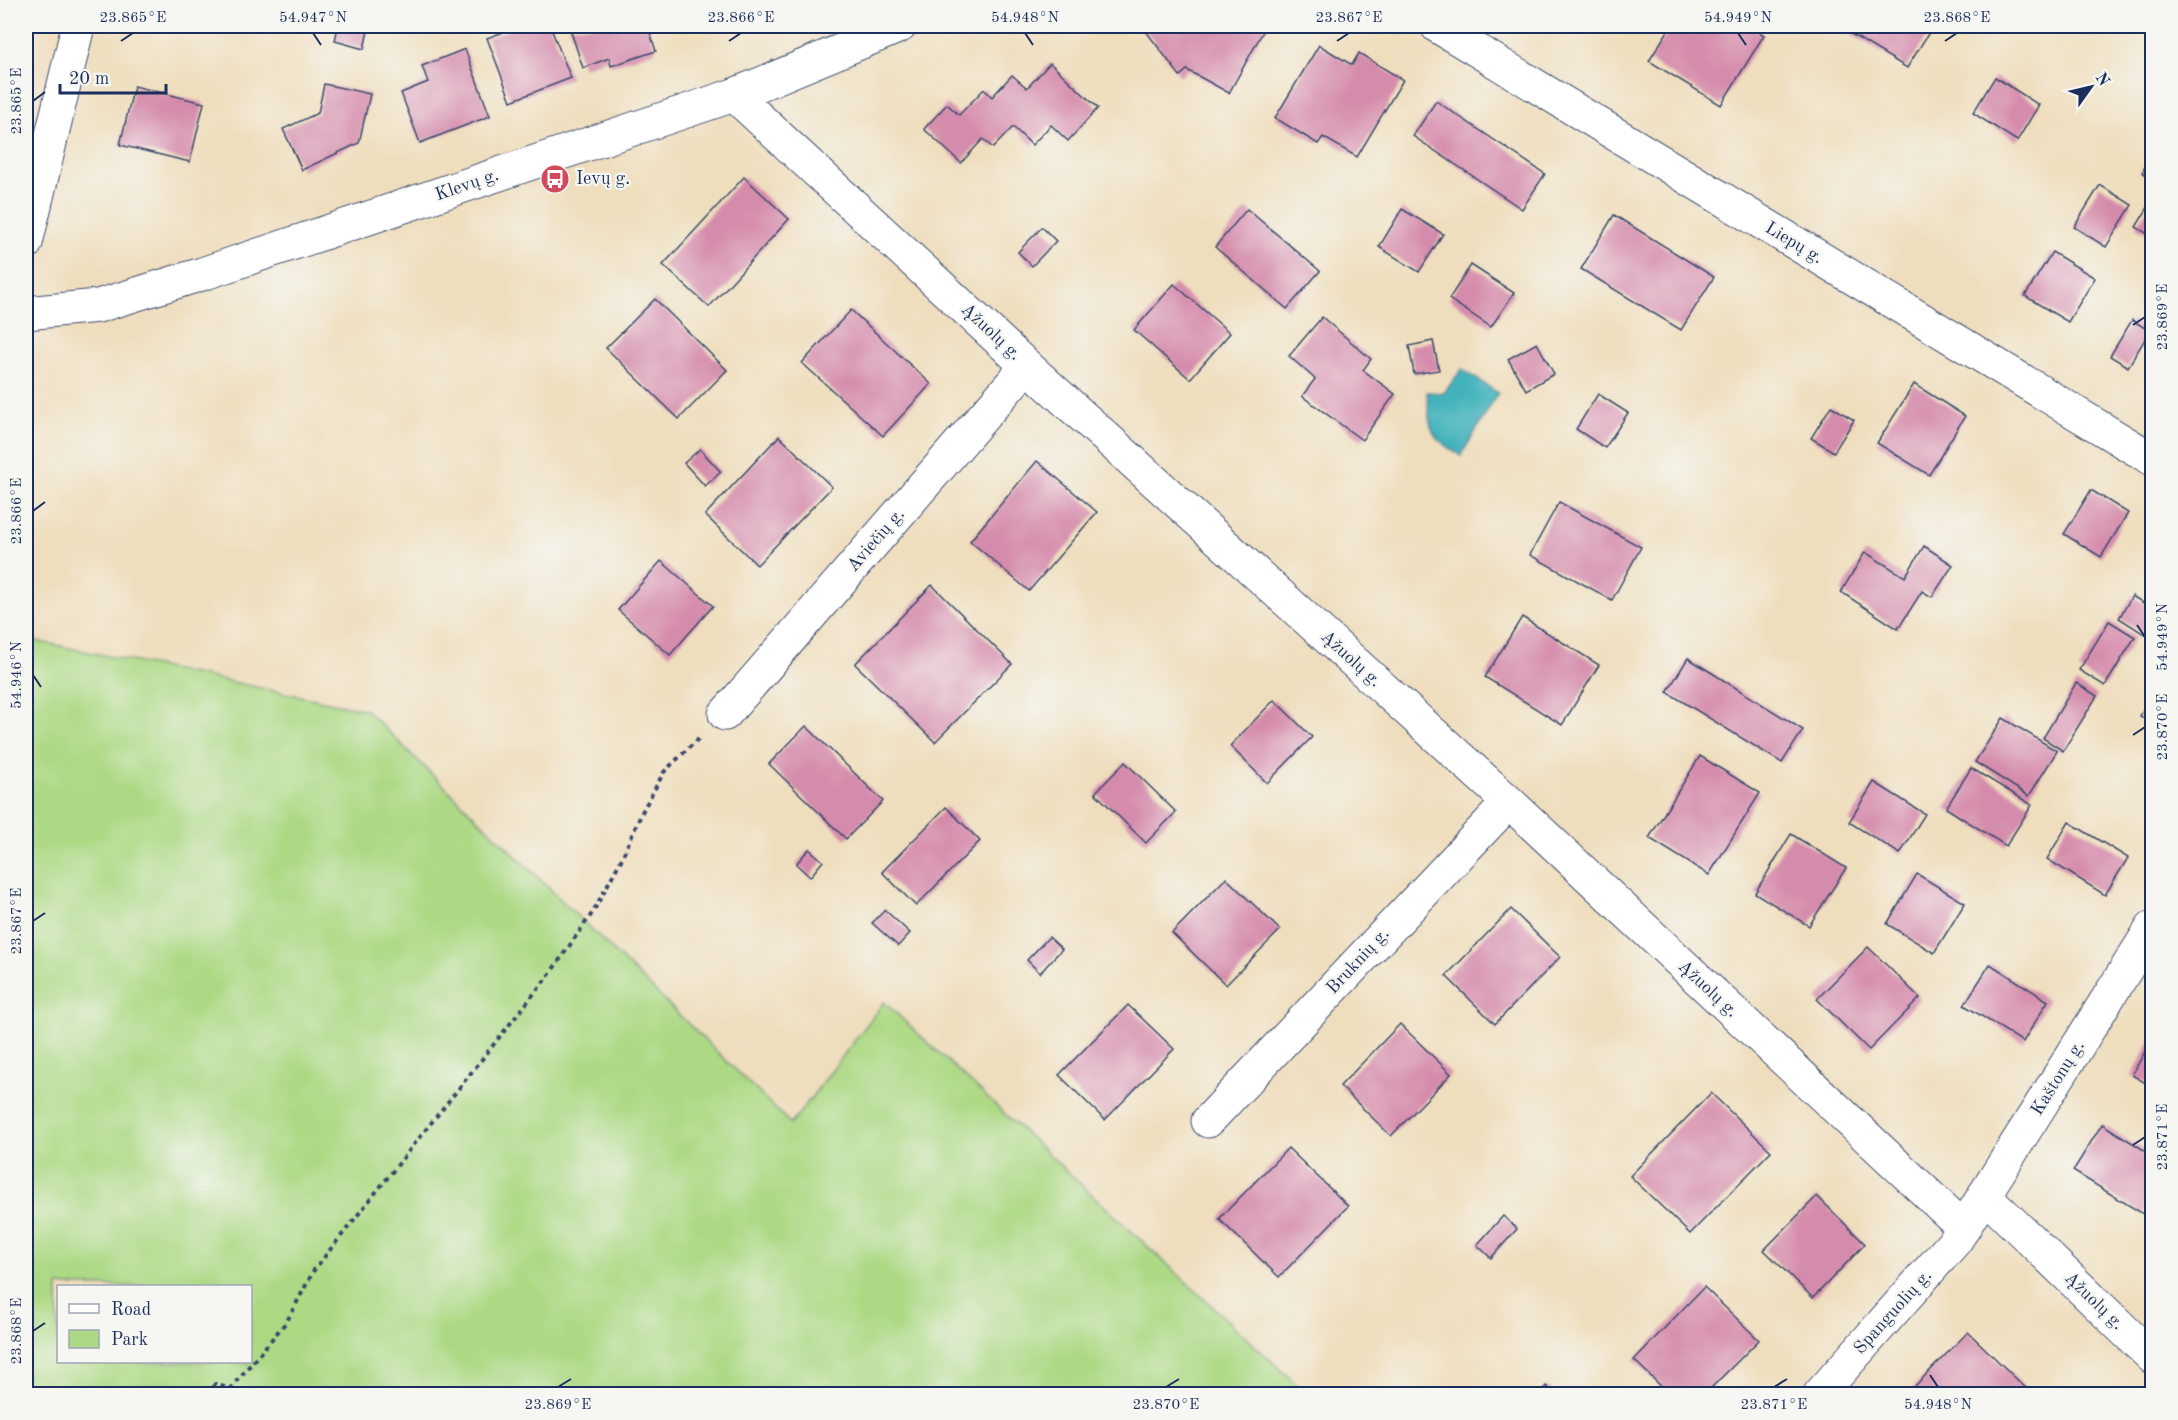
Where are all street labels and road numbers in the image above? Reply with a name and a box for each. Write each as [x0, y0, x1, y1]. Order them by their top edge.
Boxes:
street label: Klevų g. [433, 166, 501, 204]
street label: Liepų g. [1762, 219, 1826, 267]
street label: Ąžuolų g. [958, 300, 1024, 364]
street label: Aviečių g. [844, 505, 908, 575]
street label: Ąžuolų g. [1317, 627, 1385, 691]
street label: Bruknių g. [1323, 925, 1393, 997]
street label: Ąžuolų g. [1675, 957, 1741, 1021]
street label: Kaštonų g. [2028, 1037, 2088, 1119]
street label: Spanguolių g. [1851, 1266, 1935, 1358]
street label: Ąžuolų g. [2061, 1269, 2127, 1333]

